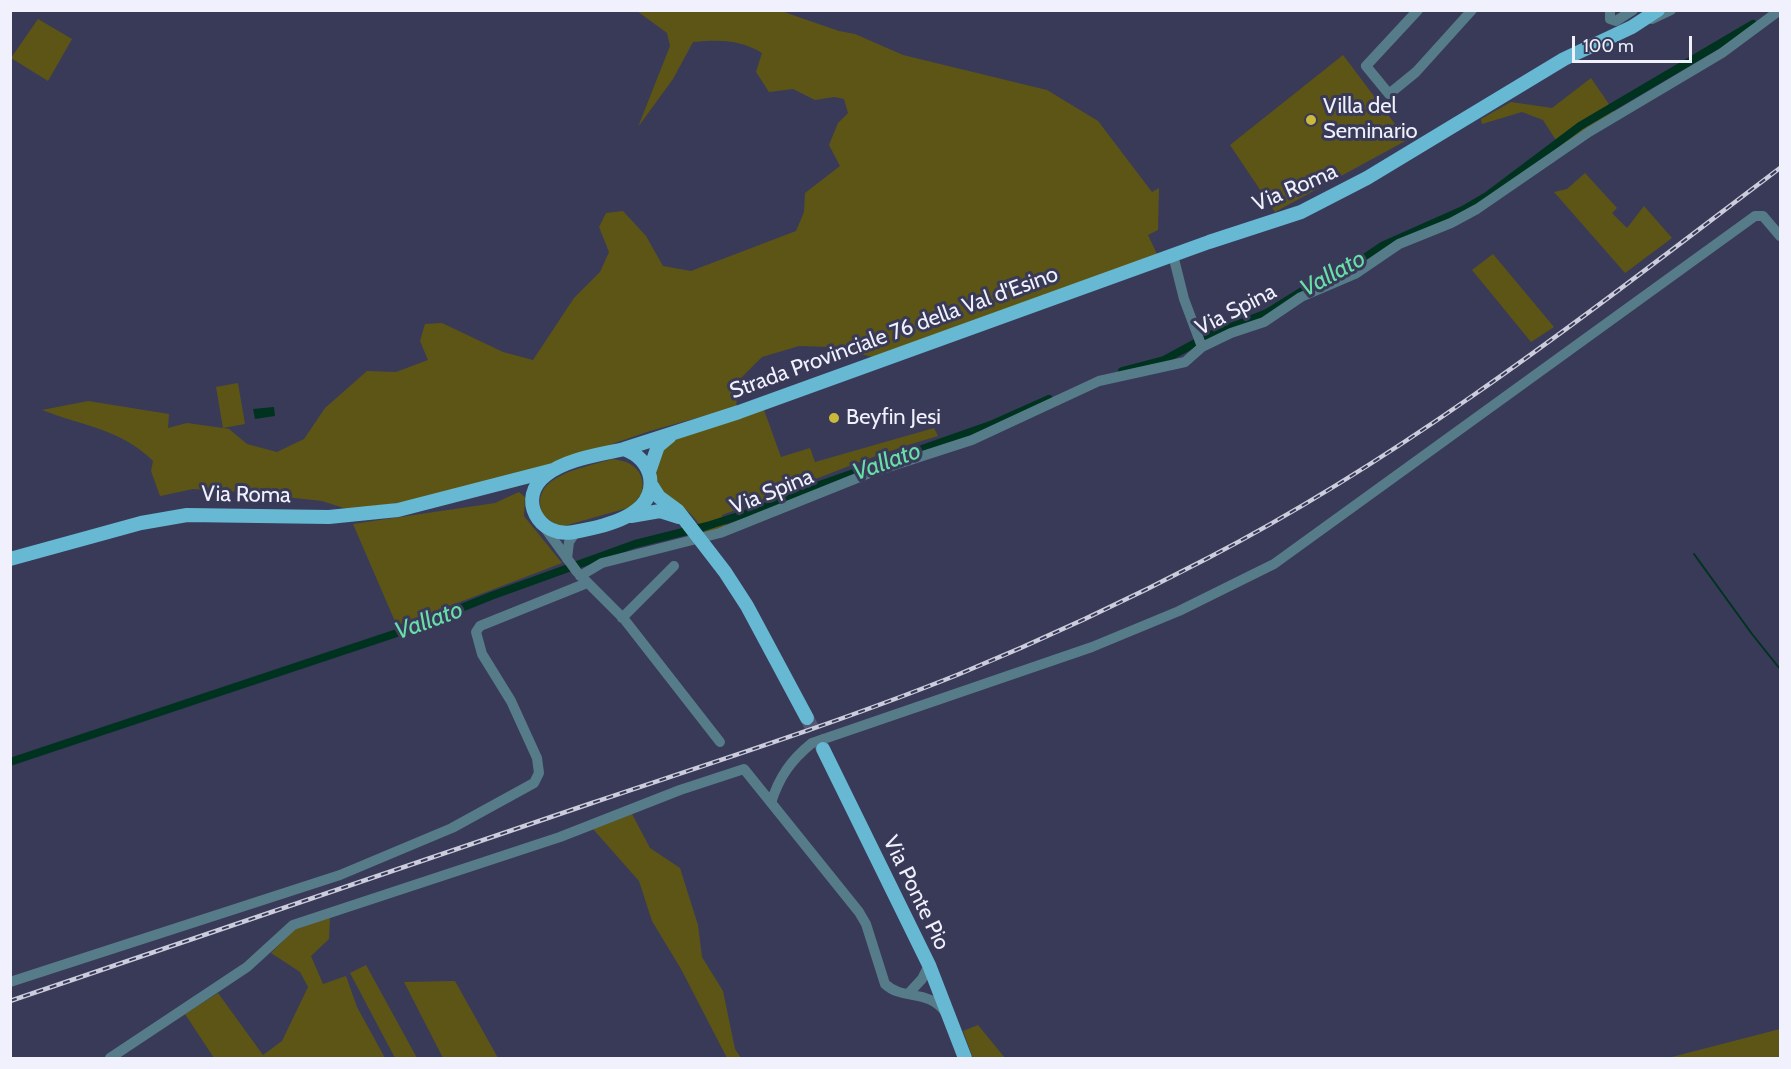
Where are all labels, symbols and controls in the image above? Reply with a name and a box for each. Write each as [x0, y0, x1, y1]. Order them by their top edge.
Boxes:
scale bar [1575, 24, 1695, 62]
text: 100 m [1583, 35, 1634, 57]
place label: Villa del Seminario [1323, 94, 1418, 146]
marker: Villa del Seminario [1304, 113, 1318, 127]
street label: Via Roma [1249, 158, 1341, 218]
water label: Vallato [1295, 244, 1371, 304]
street label: Strada Provinciale 76 della Val d'Esino [726, 261, 1062, 405]
street label: Via Spina [1191, 278, 1281, 342]
place label: Beyfin Jesi [846, 405, 941, 431]
marker: Beyfin Jesi [827, 411, 841, 425]
water label: Vallato [849, 437, 925, 487]
street label: Via Spina [727, 463, 817, 521]
street label: Via Roma [201, 481, 291, 509]
water label: Vallato [391, 596, 467, 646]
street label: Via Ponte Pio [877, 832, 955, 954]

